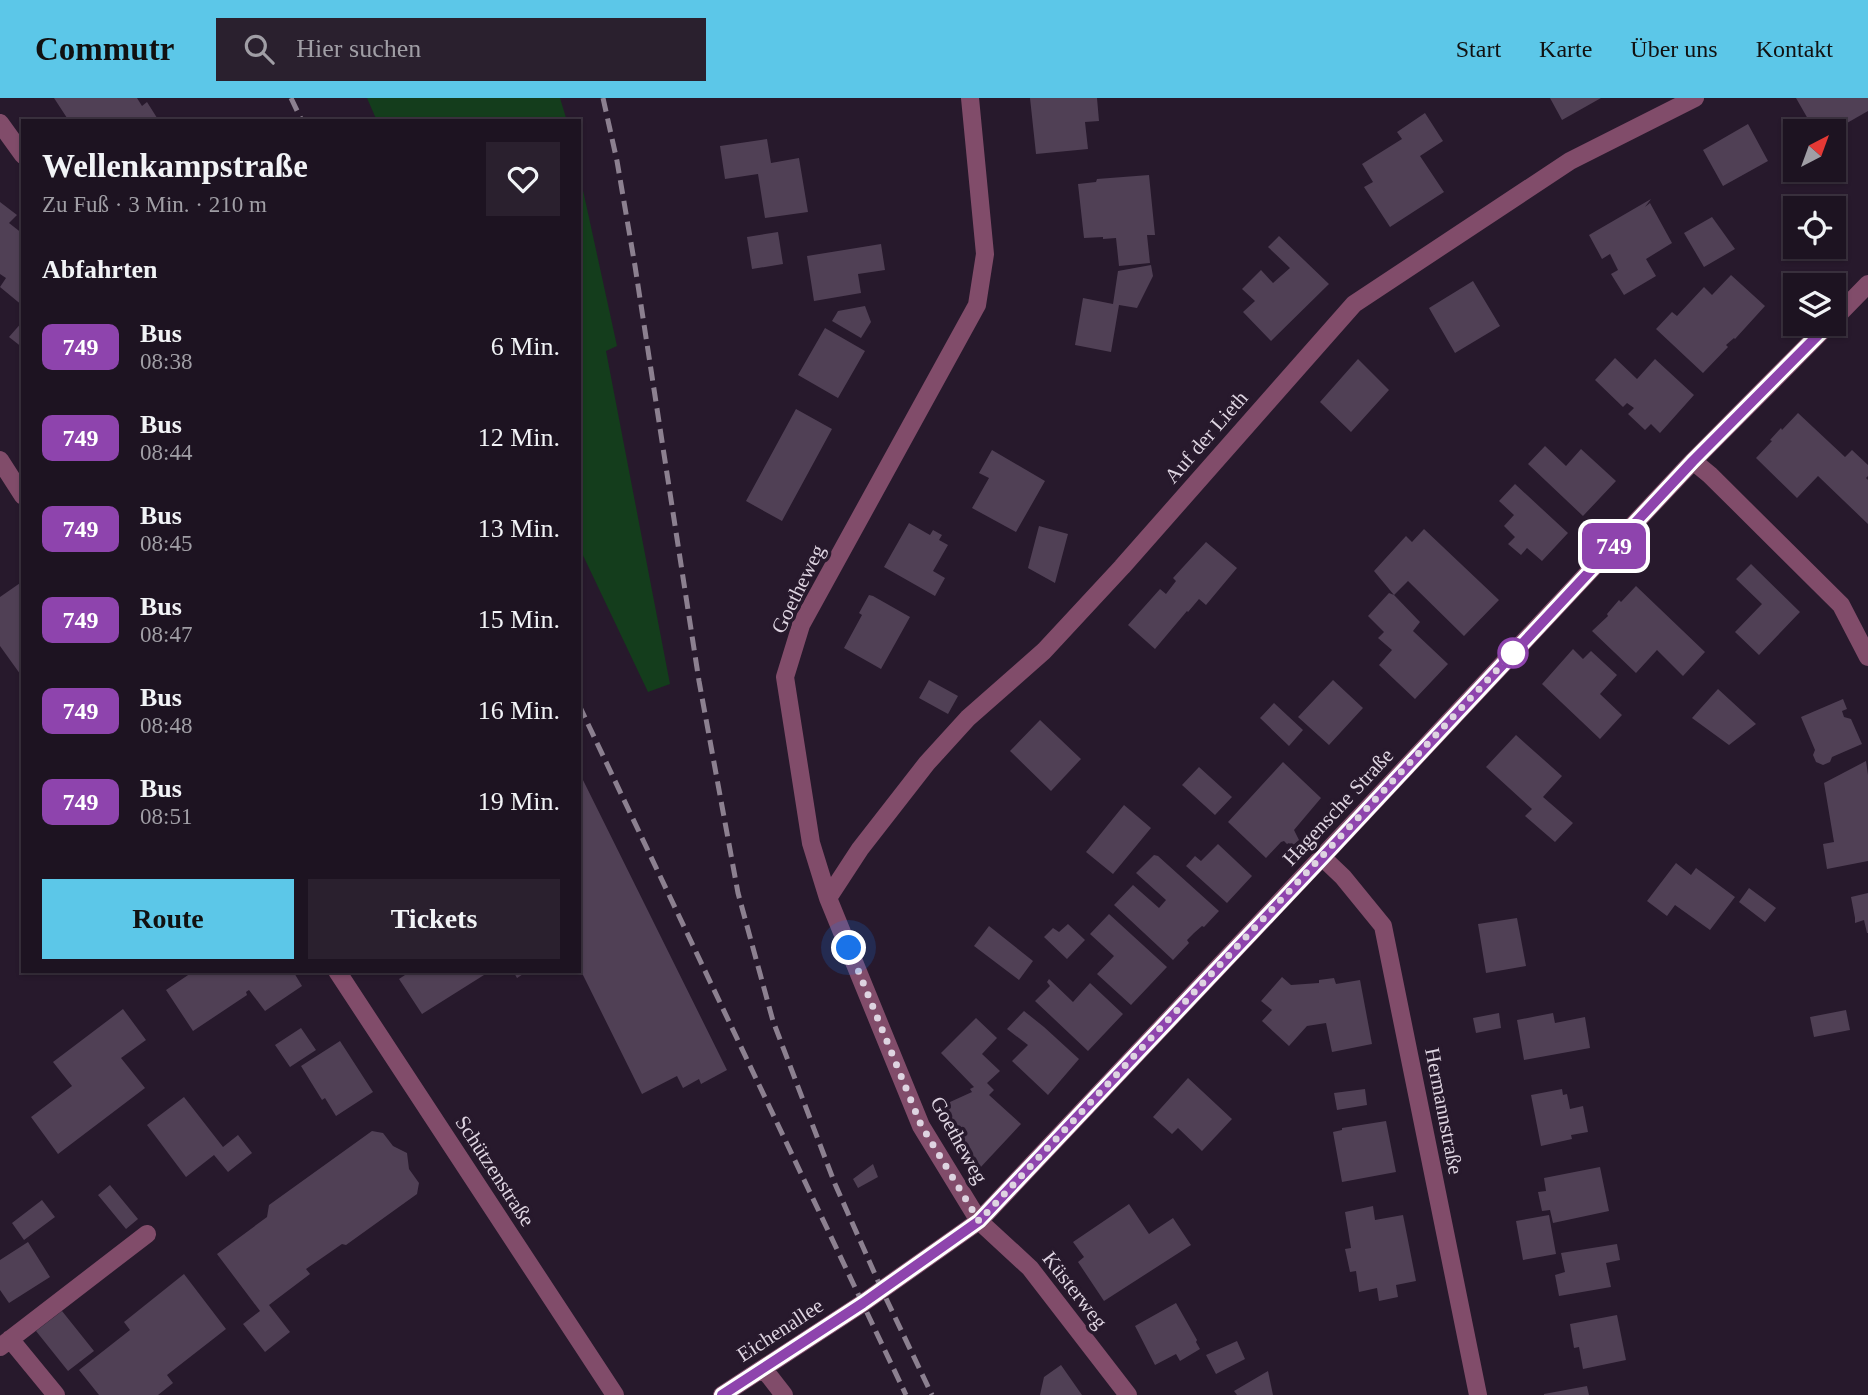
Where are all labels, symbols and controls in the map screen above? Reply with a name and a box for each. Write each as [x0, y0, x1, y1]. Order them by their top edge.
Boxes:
search box [216, 18, 706, 81]
icon: search [240, 30, 278, 68]
text: Commutr [35, 31, 174, 67]
text: Hier suchen [296, 34, 421, 63]
text: Start [1456, 36, 1501, 62]
text: Karte [1539, 36, 1592, 62]
text: Über uns [1630, 36, 1718, 62]
text: Kontakt [1756, 36, 1833, 62]
north arrow [1783, 119, 1846, 182]
map controls [1783, 119, 1846, 336]
button: heart [486, 142, 560, 216]
text: Wellenkampstraße [42, 148, 308, 184]
text: Zu Fuß · 3 Min. · 210 m [42, 192, 267, 217]
button: locate [1783, 196, 1846, 259]
text: Abfahrten [42, 255, 158, 284]
button: layers [1783, 273, 1846, 336]
text: Bus [140, 319, 182, 348]
text: 6 Min. [491, 332, 560, 361]
text: 749 [63, 334, 99, 360]
text: 08:38 [140, 349, 192, 374]
street label: Auf der Lieth [1159, 386, 1253, 488]
text: Bus [140, 410, 182, 439]
text: 12 Min. [478, 423, 560, 452]
text: 749 [63, 425, 99, 451]
text: 08:44 [140, 440, 192, 465]
text: Bus [140, 501, 182, 530]
text: 13 Min. [478, 514, 560, 543]
text: 749 [63, 516, 99, 542]
line badge: 749 [1574, 523, 1654, 569]
text: 08:45 [140, 531, 192, 556]
text: 749 [1596, 533, 1632, 559]
street label: Goetheweg [766, 540, 830, 637]
text: Bus [140, 592, 182, 621]
text: 15 Min. [478, 605, 560, 634]
text: 749 [63, 607, 99, 633]
text: 08:47 [140, 622, 192, 647]
unlabelled marker [1498, 638, 1528, 668]
text: Bus [140, 683, 182, 712]
text: 16 Min. [478, 696, 560, 725]
text: 749 [63, 698, 99, 724]
text: 08:48 [140, 713, 192, 738]
street label: Hagensche Straße [1278, 744, 1398, 870]
text: Bus [140, 774, 182, 803]
text: 19 Min. [478, 787, 560, 816]
text: 749 [63, 789, 99, 815]
text: 08:51 [140, 804, 192, 829]
button: Route [42, 879, 294, 959]
button: Tickets [308, 879, 560, 959]
your location [831, 930, 866, 965]
street label: Hermannstraße [1420, 1046, 1468, 1176]
street label: Goetheweg [925, 1092, 993, 1188]
street label: Schützenstraße [450, 1111, 540, 1231]
street label: Küsterweg [1038, 1247, 1113, 1334]
street label: Eichenallee [732, 1293, 828, 1367]

